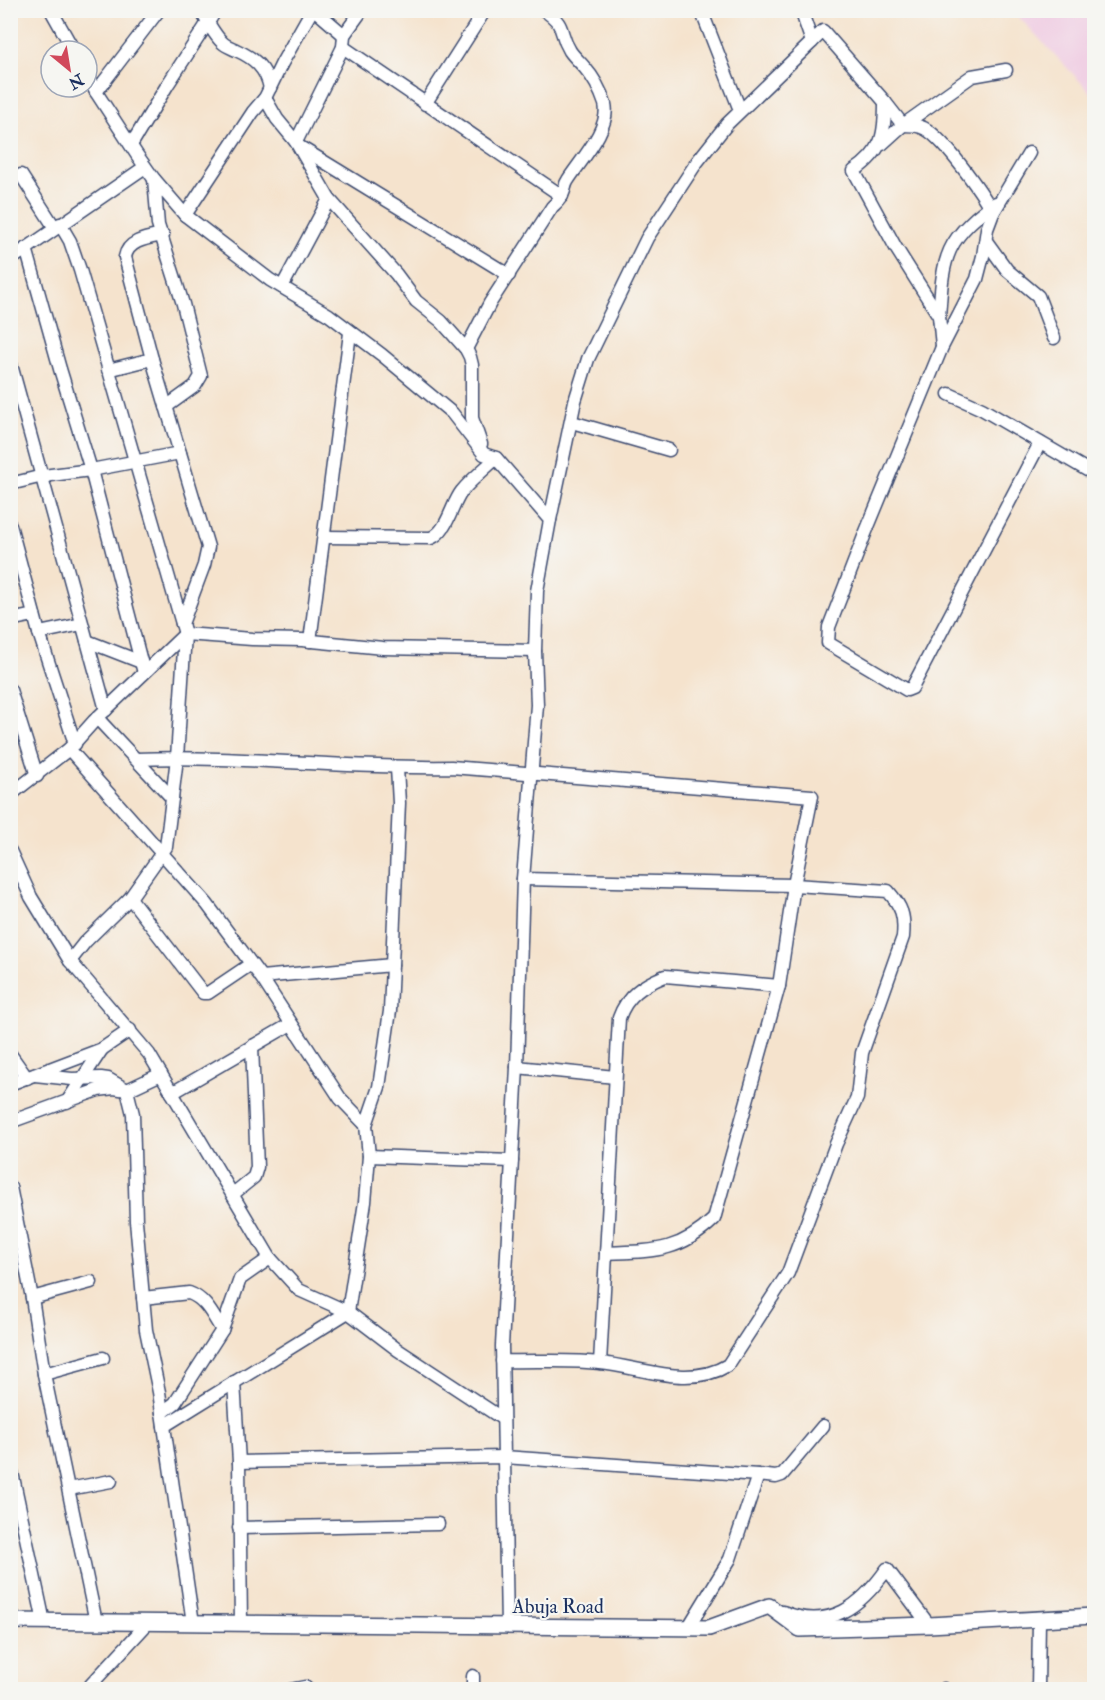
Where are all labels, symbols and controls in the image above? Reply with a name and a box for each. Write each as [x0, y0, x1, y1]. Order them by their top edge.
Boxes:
north arrow [39, 39, 99, 99]
text: N [64, 68, 88, 94]
street label: Abuja Road [511, 1594, 604, 1619]

